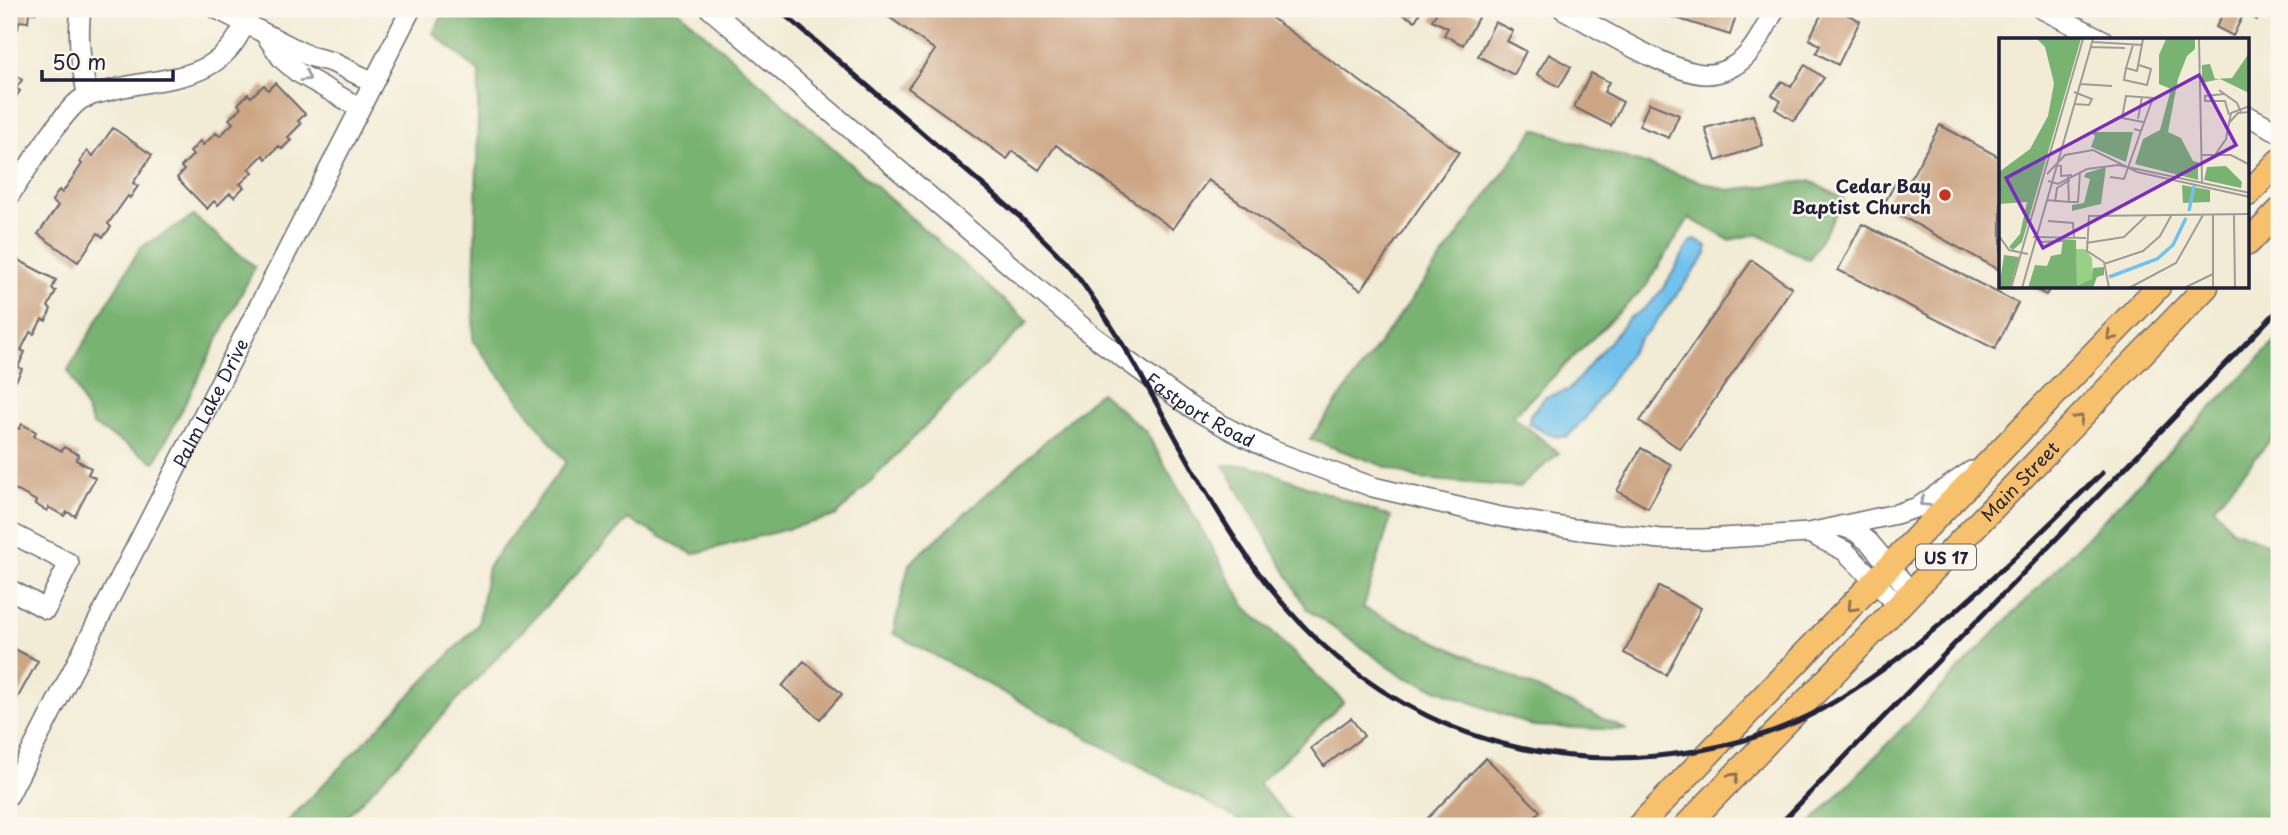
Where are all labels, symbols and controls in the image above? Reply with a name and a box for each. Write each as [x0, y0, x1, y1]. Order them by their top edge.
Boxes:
scale bar [42, 38, 173, 82]
inset map [1999, 38, 2250, 289]
text: 50 m [52, 45, 106, 77]
one-way arrow [299, 69, 312, 82]
place label: Cedar Bay Baptist Church [1792, 172, 1931, 220]
marker: Cedar Bay Baptist Church [1937, 187, 1953, 203]
one-way arrow [2106, 328, 2119, 341]
street label: Palm Lake Drive [166, 333, 254, 472]
street label: Eastport Road [1140, 365, 1260, 453]
one-way arrow [2070, 415, 2083, 428]
street label: Main Street [1974, 434, 2065, 527]
one-way arrow [1919, 494, 1932, 507]
road number: US 17 [1916, 544, 1976, 570]
one-way arrow [1847, 598, 1860, 611]
one-way arrow [1725, 773, 1738, 786]

